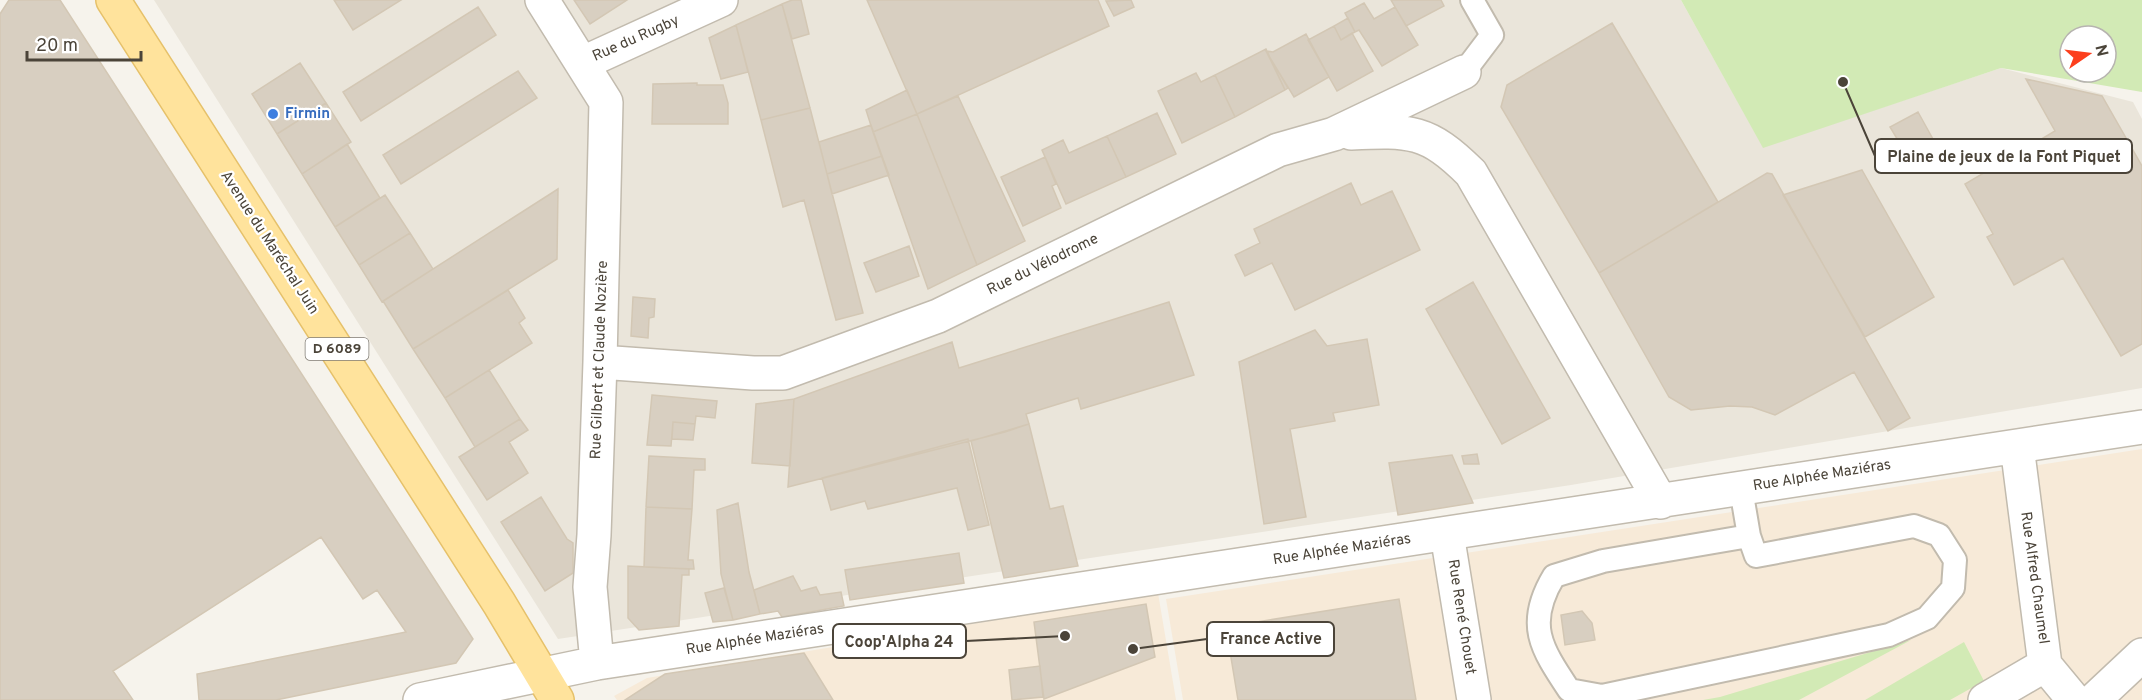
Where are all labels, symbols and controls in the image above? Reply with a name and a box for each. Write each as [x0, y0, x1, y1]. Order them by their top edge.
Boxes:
street label: Rue du Rugby [590, 11, 682, 67]
scale bar [27, 24, 141, 62]
north arrow [2058, 24, 2118, 84]
text: 20 m [36, 35, 78, 58]
text: N [2090, 43, 2112, 59]
place label: Firmin [285, 105, 330, 124]
marker: Firmin [266, 107, 280, 121]
callout: Plaine de jeux de la Font Piquet [1875, 139, 2132, 173]
text: Plaine de jeux de la Font Piquet [1887, 148, 2121, 168]
street label: Avenue du Maréchal Juin [215, 168, 323, 318]
street label: Rue du Vélodrome [984, 230, 1102, 300]
street label: Rue Gilbert et Claude Nozière [587, 260, 613, 460]
road number: D 6089 [306, 338, 368, 360]
street label: Rue Alphée Maziéras [1752, 456, 1892, 496]
street label: Rue Alfred Chaumel [2015, 511, 2053, 645]
street label: Rue Alphée Maziéras [1272, 530, 1412, 570]
street label: Rue René Chouet [1443, 558, 1479, 676]
street label: Rue Alphée Maziéras [685, 620, 825, 660]
callout: France Active [1207, 622, 1334, 656]
callout: Coop'Alpha 24 [833, 624, 966, 658]
text: France Active [1220, 630, 1322, 650]
text: Coop'Alpha 24 [844, 633, 954, 653]

